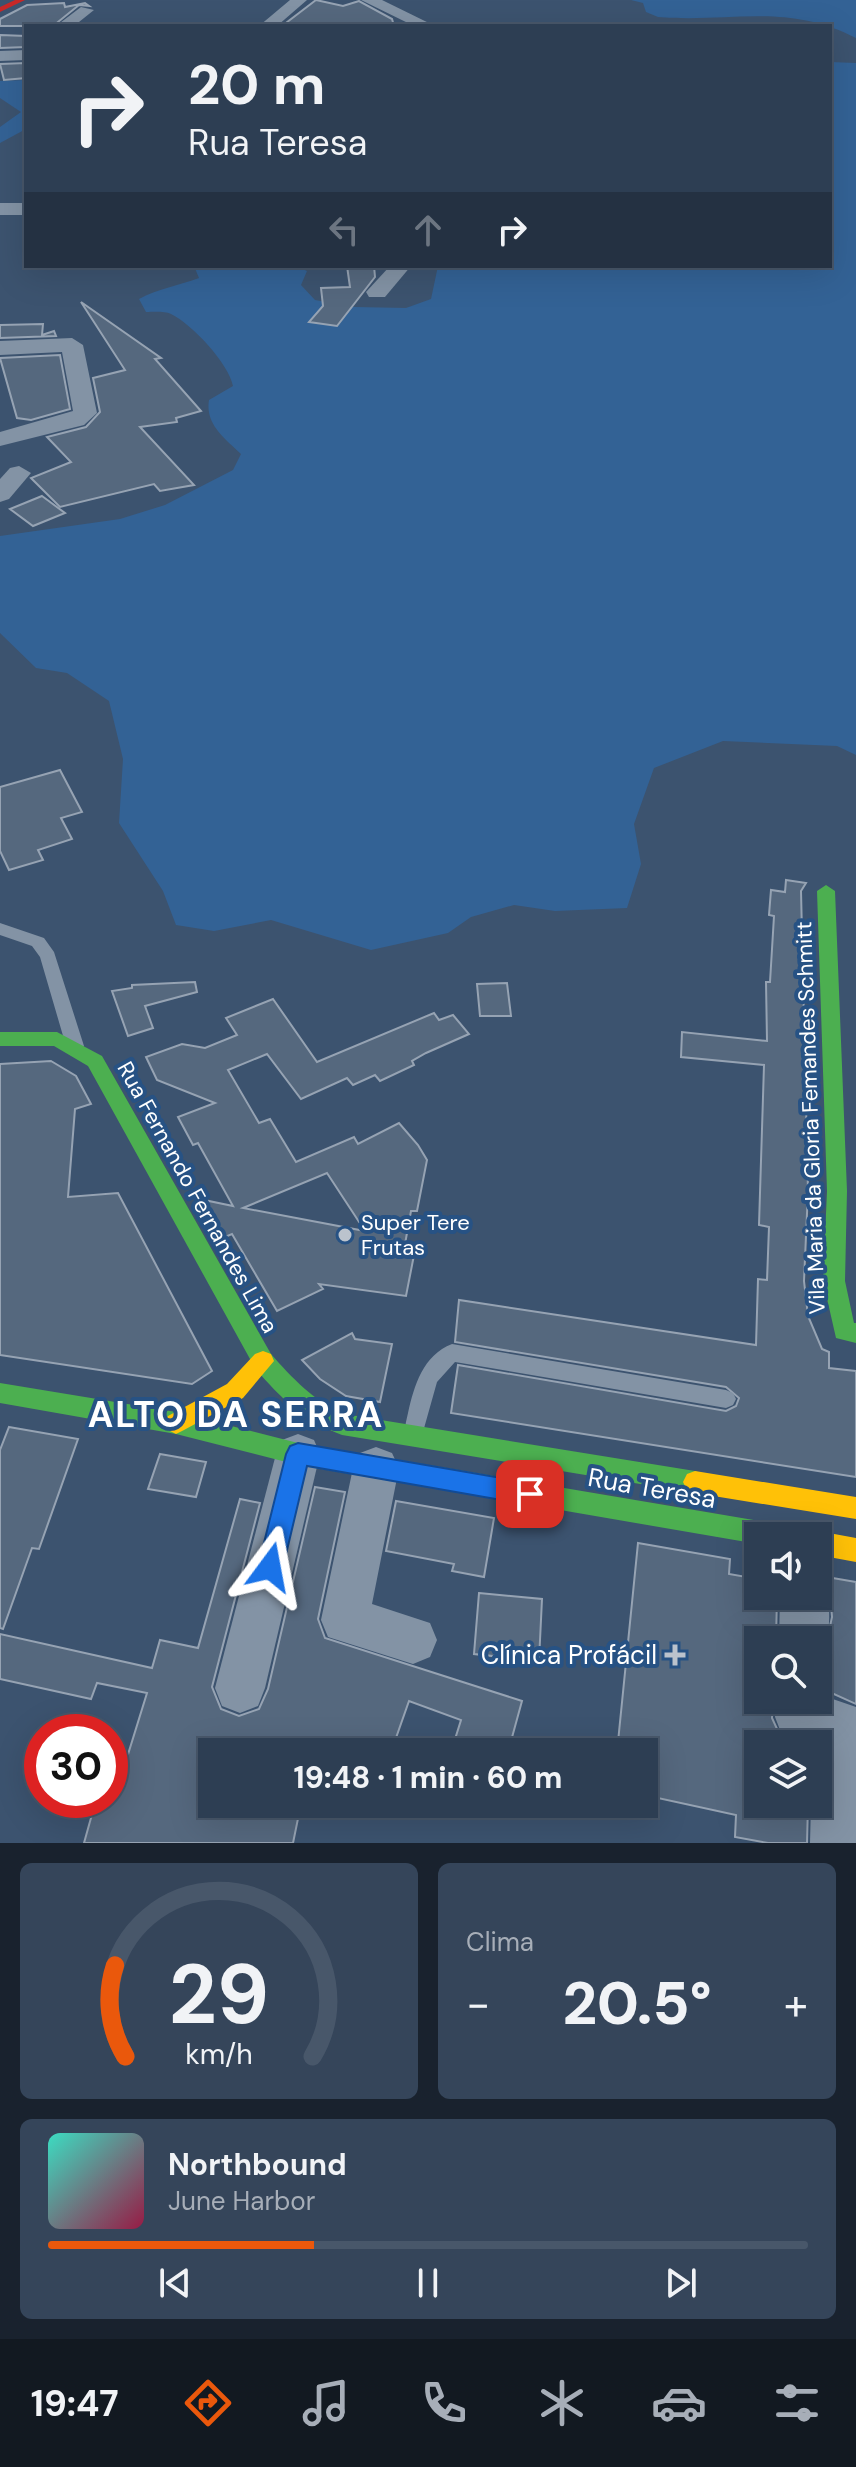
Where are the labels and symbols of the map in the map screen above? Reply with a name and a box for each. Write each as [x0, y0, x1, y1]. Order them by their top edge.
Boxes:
street label: Vila Maria da Gloria Femandes Schmitt [789, 921, 832, 1315]
street label: Rua Fernando Fernandes Lima [111, 1056, 284, 1338]
place label: Super Tere Frutas [361, 1208, 470, 1262]
marker: Super Tere Frutas [336, 1226, 354, 1244]
district label: ALTO DA SERRA [88, 1391, 384, 1438]
pin [496, 1460, 564, 1528]
street label: Rua Teresa [585, 1460, 719, 1516]
position arrow [228, 1525, 312, 1609]
place label: Clínica Profácil [481, 1638, 657, 1672]
marker: Clínica Profácil [664, 1644, 686, 1666]
speed limit sign: 30 [24, 1714, 128, 1818]

